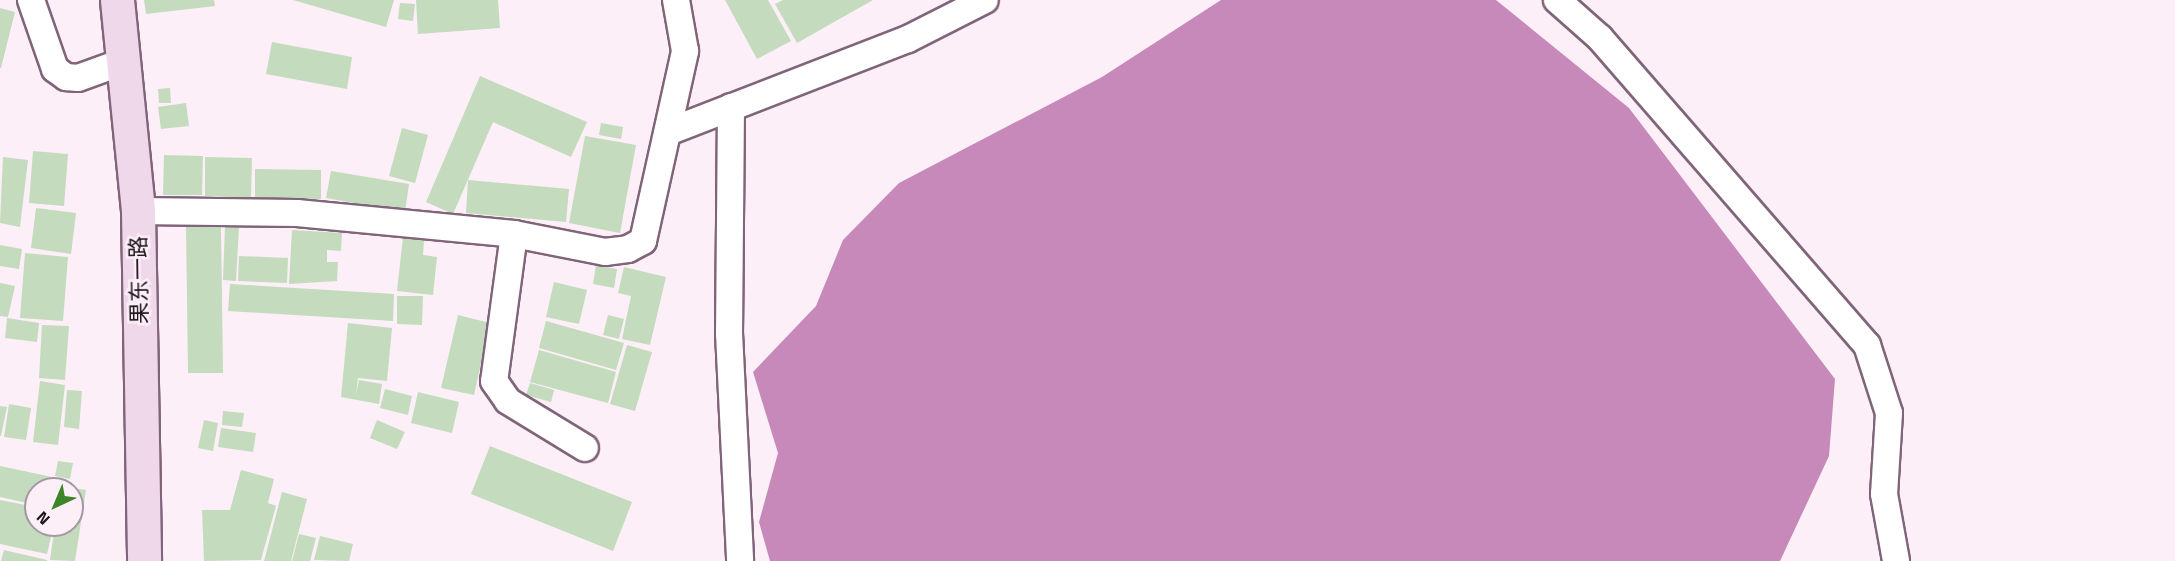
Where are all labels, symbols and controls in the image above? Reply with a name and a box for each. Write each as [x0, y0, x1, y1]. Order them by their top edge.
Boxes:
street label: 果东一路 [125, 236, 153, 324]
north arrow [24, 477, 84, 537]
text: N [31, 506, 55, 531]

